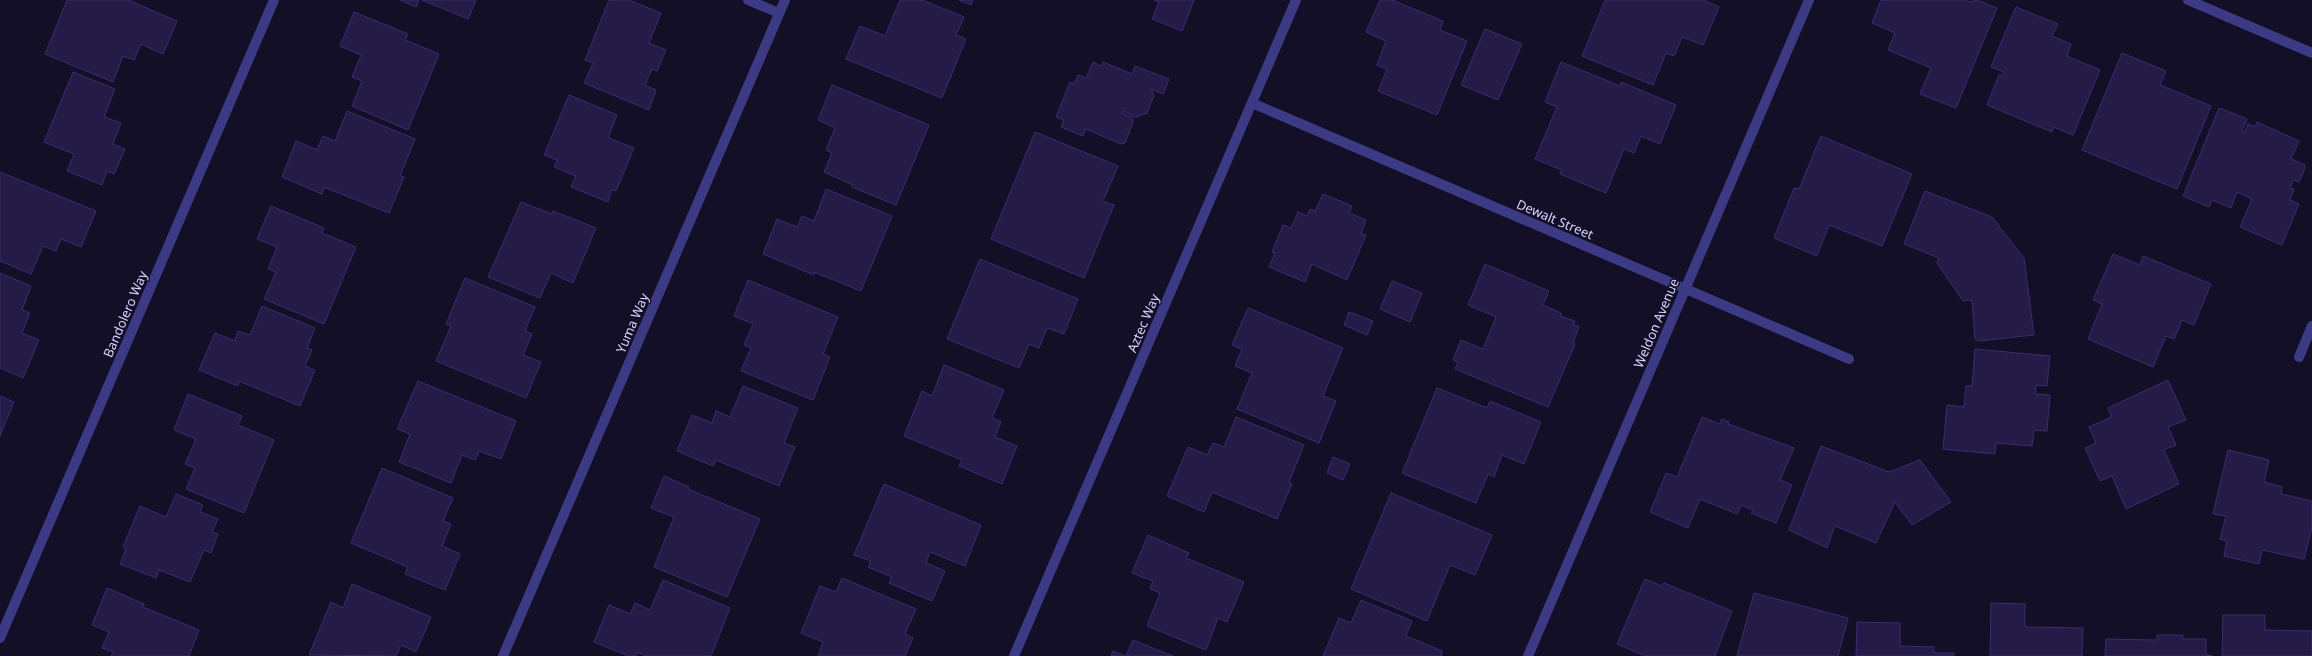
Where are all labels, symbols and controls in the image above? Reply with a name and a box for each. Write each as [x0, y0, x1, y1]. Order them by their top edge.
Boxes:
street label: Dewalt Street [1514, 195, 1596, 243]
street label: Bandolero Way [99, 268, 151, 360]
street label: Weldon Avenue [1629, 276, 1683, 370]
street label: Yuma Way [611, 290, 653, 356]
street label: Aztec Way [1123, 291, 1164, 355]

